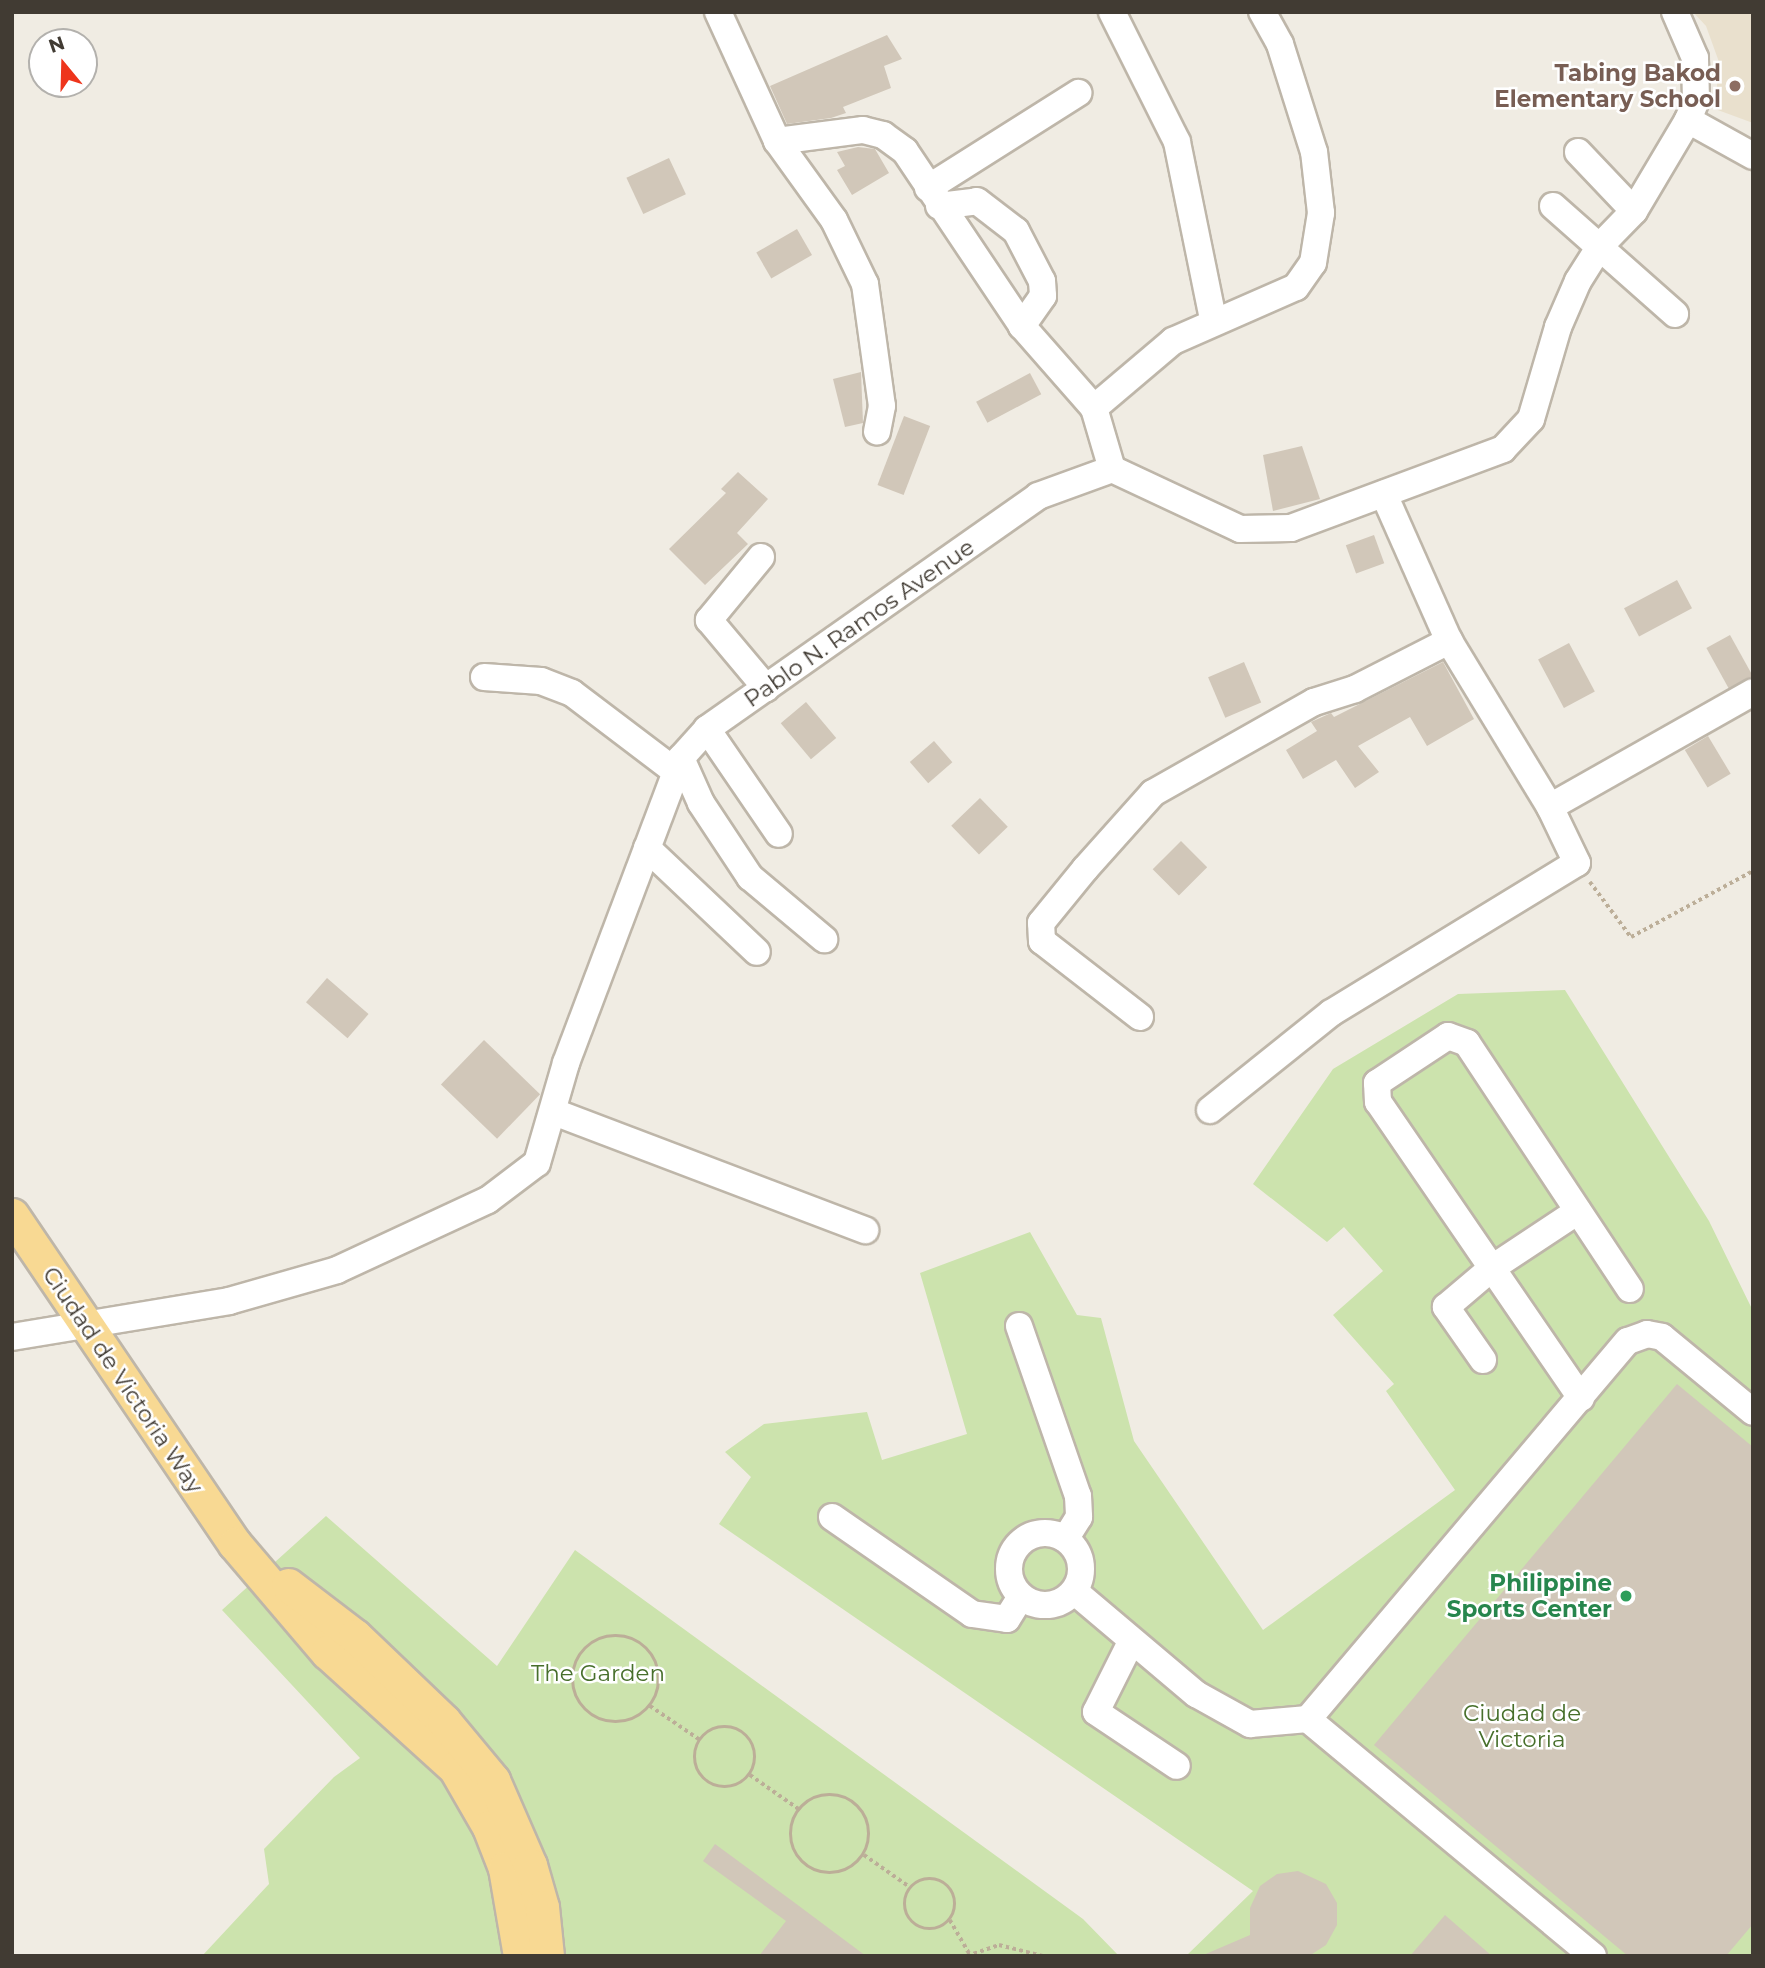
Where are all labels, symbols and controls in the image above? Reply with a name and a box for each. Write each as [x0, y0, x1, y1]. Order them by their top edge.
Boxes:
north arrow [28, 28, 98, 98]
text: N [46, 31, 68, 58]
place label: Tabing Bakod Elementary School [1494, 59, 1721, 113]
marker: Tabing Bakod Elementary School [1727, 78, 1743, 94]
street label: Pablo N. Ramos Avenue [739, 533, 979, 713]
street label: Ciudad de Victoria Way [37, 1262, 209, 1498]
place label: Philippine Sports Center [1447, 1569, 1612, 1623]
marker: Philippine Sports Center [1618, 1588, 1634, 1604]
park label: The Garden [531, 1659, 665, 1687]
park label: Ciudad de Victoria [1463, 1699, 1581, 1753]

